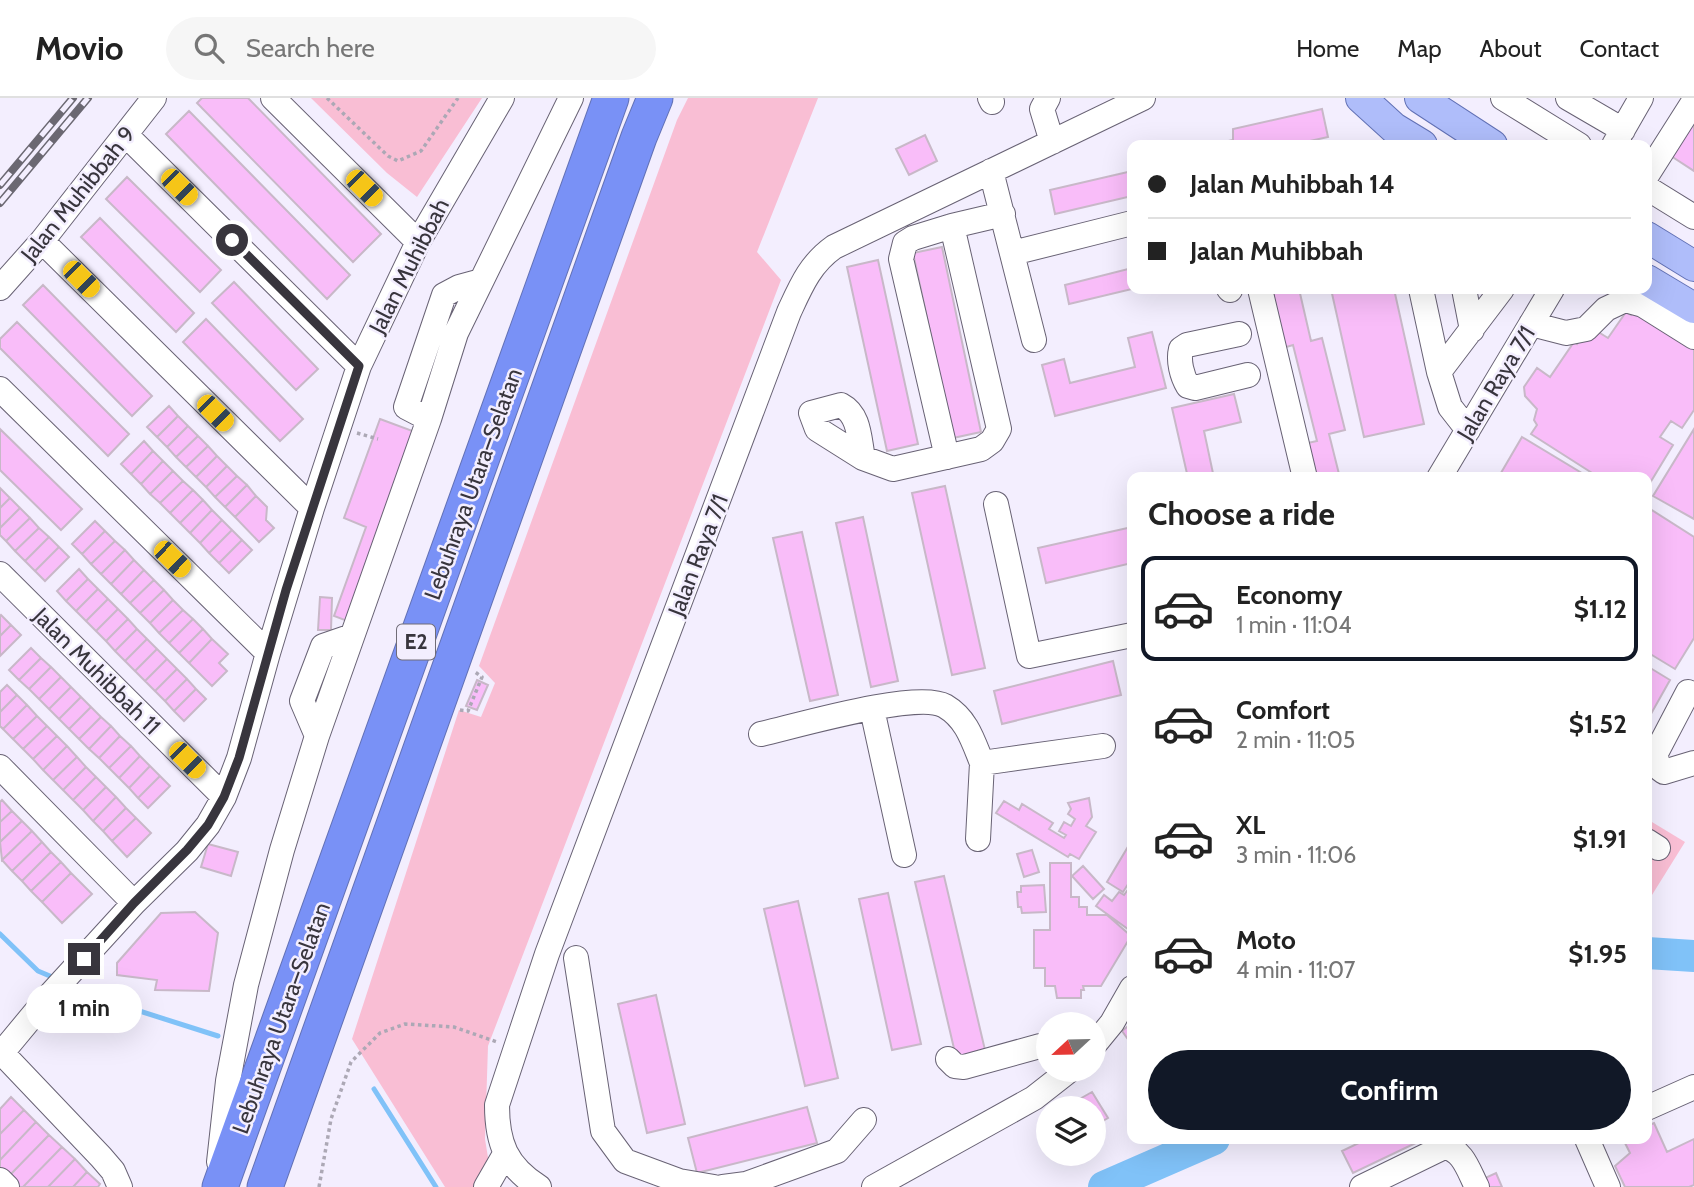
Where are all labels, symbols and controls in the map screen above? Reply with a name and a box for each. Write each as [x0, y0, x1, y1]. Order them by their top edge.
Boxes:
search box [166, 17, 656, 80]
text: Movio [35, 28, 124, 68]
icon: search [190, 29, 228, 67]
text: Search here [246, 32, 375, 64]
text: Home [1296, 34, 1359, 63]
text: Map [1397, 34, 1442, 63]
text: About [1480, 34, 1542, 63]
text: Contact [1580, 34, 1659, 63]
street label: Jalan Muhibbah 9 [14, 121, 141, 268]
car [157, 165, 202, 209]
car [342, 166, 387, 210]
text: Jalan Muhibbah 14 [1190, 168, 1395, 200]
street label: Jalan Muhibbah [362, 194, 455, 339]
route start [216, 224, 248, 256]
text: Jalan Muhibbah [1190, 235, 1363, 267]
car [59, 257, 104, 301]
street label: Jalan Raya 7/1 [1450, 321, 1541, 446]
street label: Lebuhraya Utara–Selatan [418, 364, 528, 604]
car [193, 391, 238, 435]
street label: Jalan Raya 7/1 [662, 490, 734, 621]
text: Choose a ride [1148, 494, 1335, 533]
car [150, 537, 195, 581]
icon: car [1152, 577, 1215, 640]
text: Economy [1236, 579, 1342, 611]
text: $1.12 [1574, 593, 1627, 625]
street label: Jalan Muhibbah 11 [27, 601, 166, 740]
text: 1 min · 11:04 [1236, 611, 1352, 639]
road number: E2 [397, 624, 435, 660]
icon: car [1152, 692, 1215, 755]
text: Comfort [1236, 694, 1330, 726]
text: $1.52 [1569, 708, 1627, 740]
text: 2 min · 11:05 [1236, 726, 1355, 754]
car [165, 738, 210, 782]
icon: car [1152, 807, 1215, 870]
text: XL [1236, 809, 1265, 841]
text: $1.91 [1573, 823, 1627, 855]
text: 3 min · 11:06 [1236, 841, 1356, 869]
street label: Lebuhraya Utara–Selatan [226, 898, 336, 1138]
icon: car [1152, 922, 1215, 985]
text: Moto [1236, 924, 1296, 956]
text: $1.95 [1568, 938, 1627, 970]
route end [68, 943, 100, 975]
text: 4 min · 11:07 [1236, 956, 1355, 984]
callout: 1 min [26, 984, 142, 1032]
text: 1 min [58, 994, 110, 1022]
north arrow [1036, 1012, 1106, 1082]
map controls [1036, 1012, 1106, 1166]
button: Confirm [1148, 1050, 1631, 1130]
button: layers [1036, 1096, 1106, 1166]

